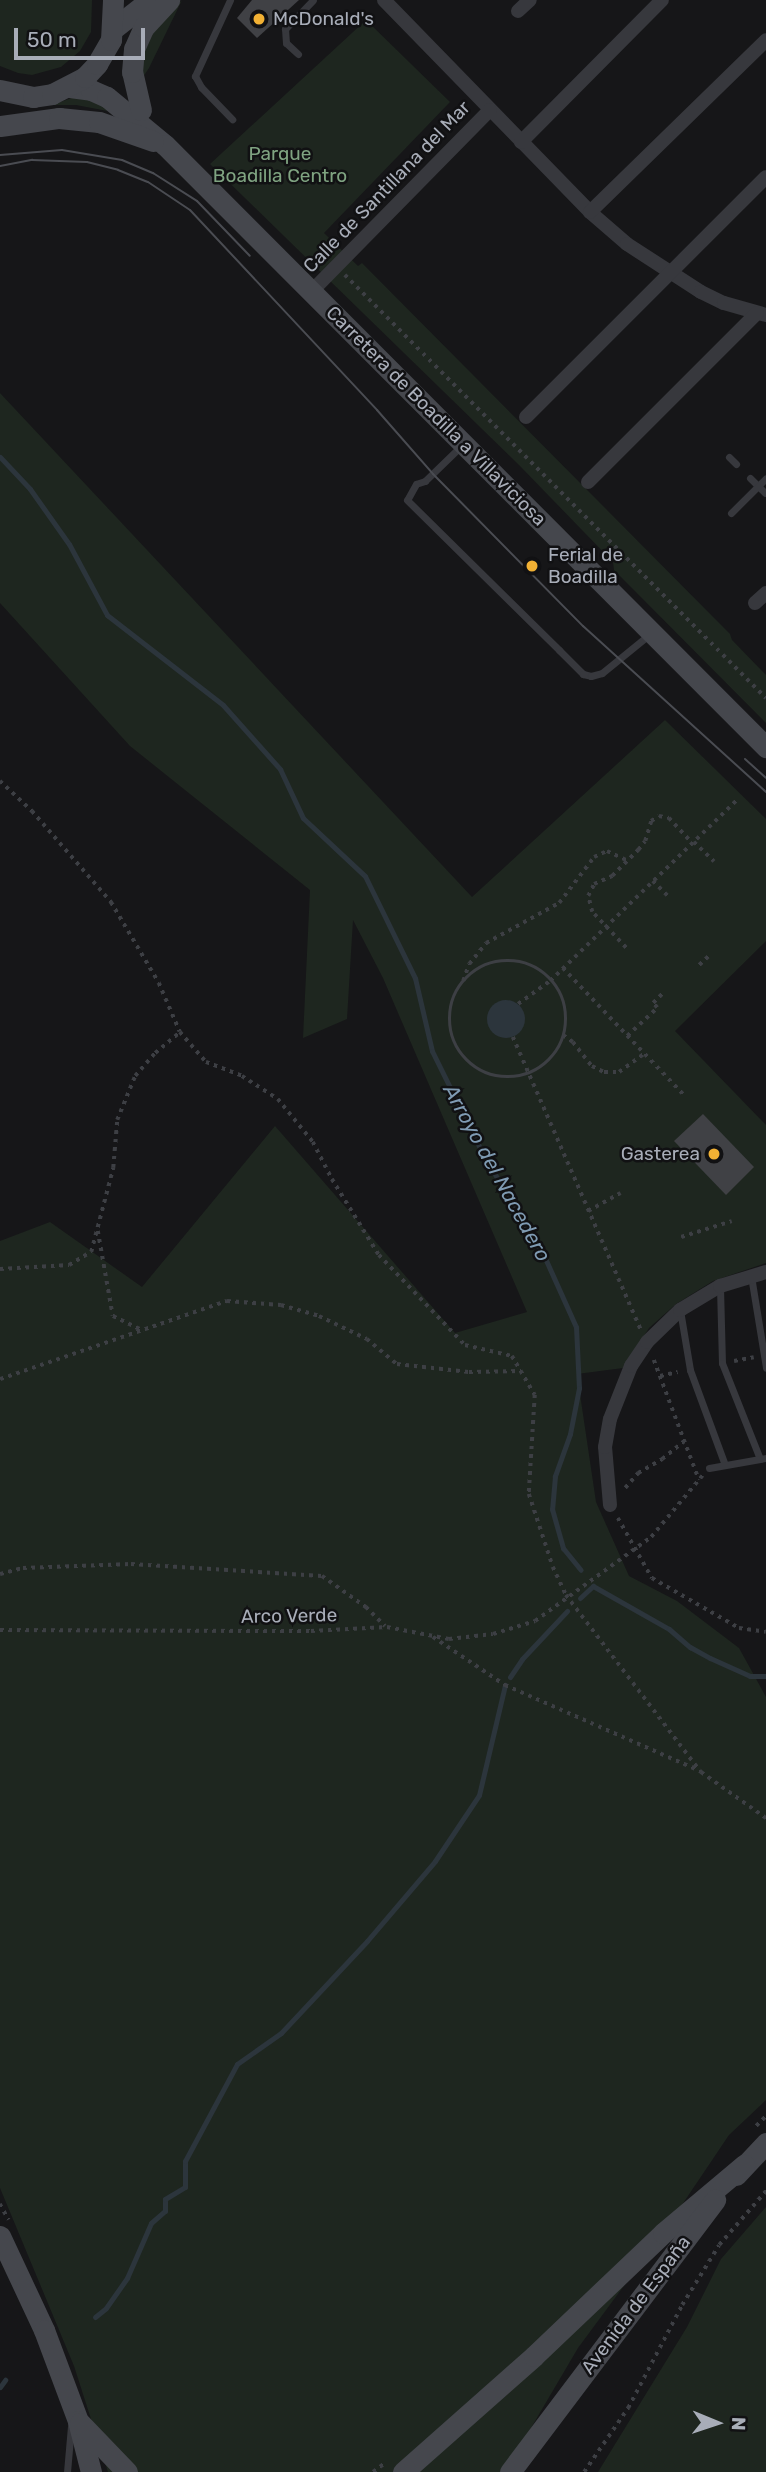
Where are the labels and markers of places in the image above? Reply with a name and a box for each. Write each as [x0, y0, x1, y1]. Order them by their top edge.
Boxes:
place label: McDonald's [273, 8, 374, 30]
marker: McDonald's [251, 11, 267, 27]
place label: Ferial de Boadilla [548, 544, 623, 588]
marker: Ferial de Boadilla [522, 556, 542, 576]
place label: Gasterea [621, 1143, 700, 1165]
marker: Gasterea [706, 1146, 722, 1162]

